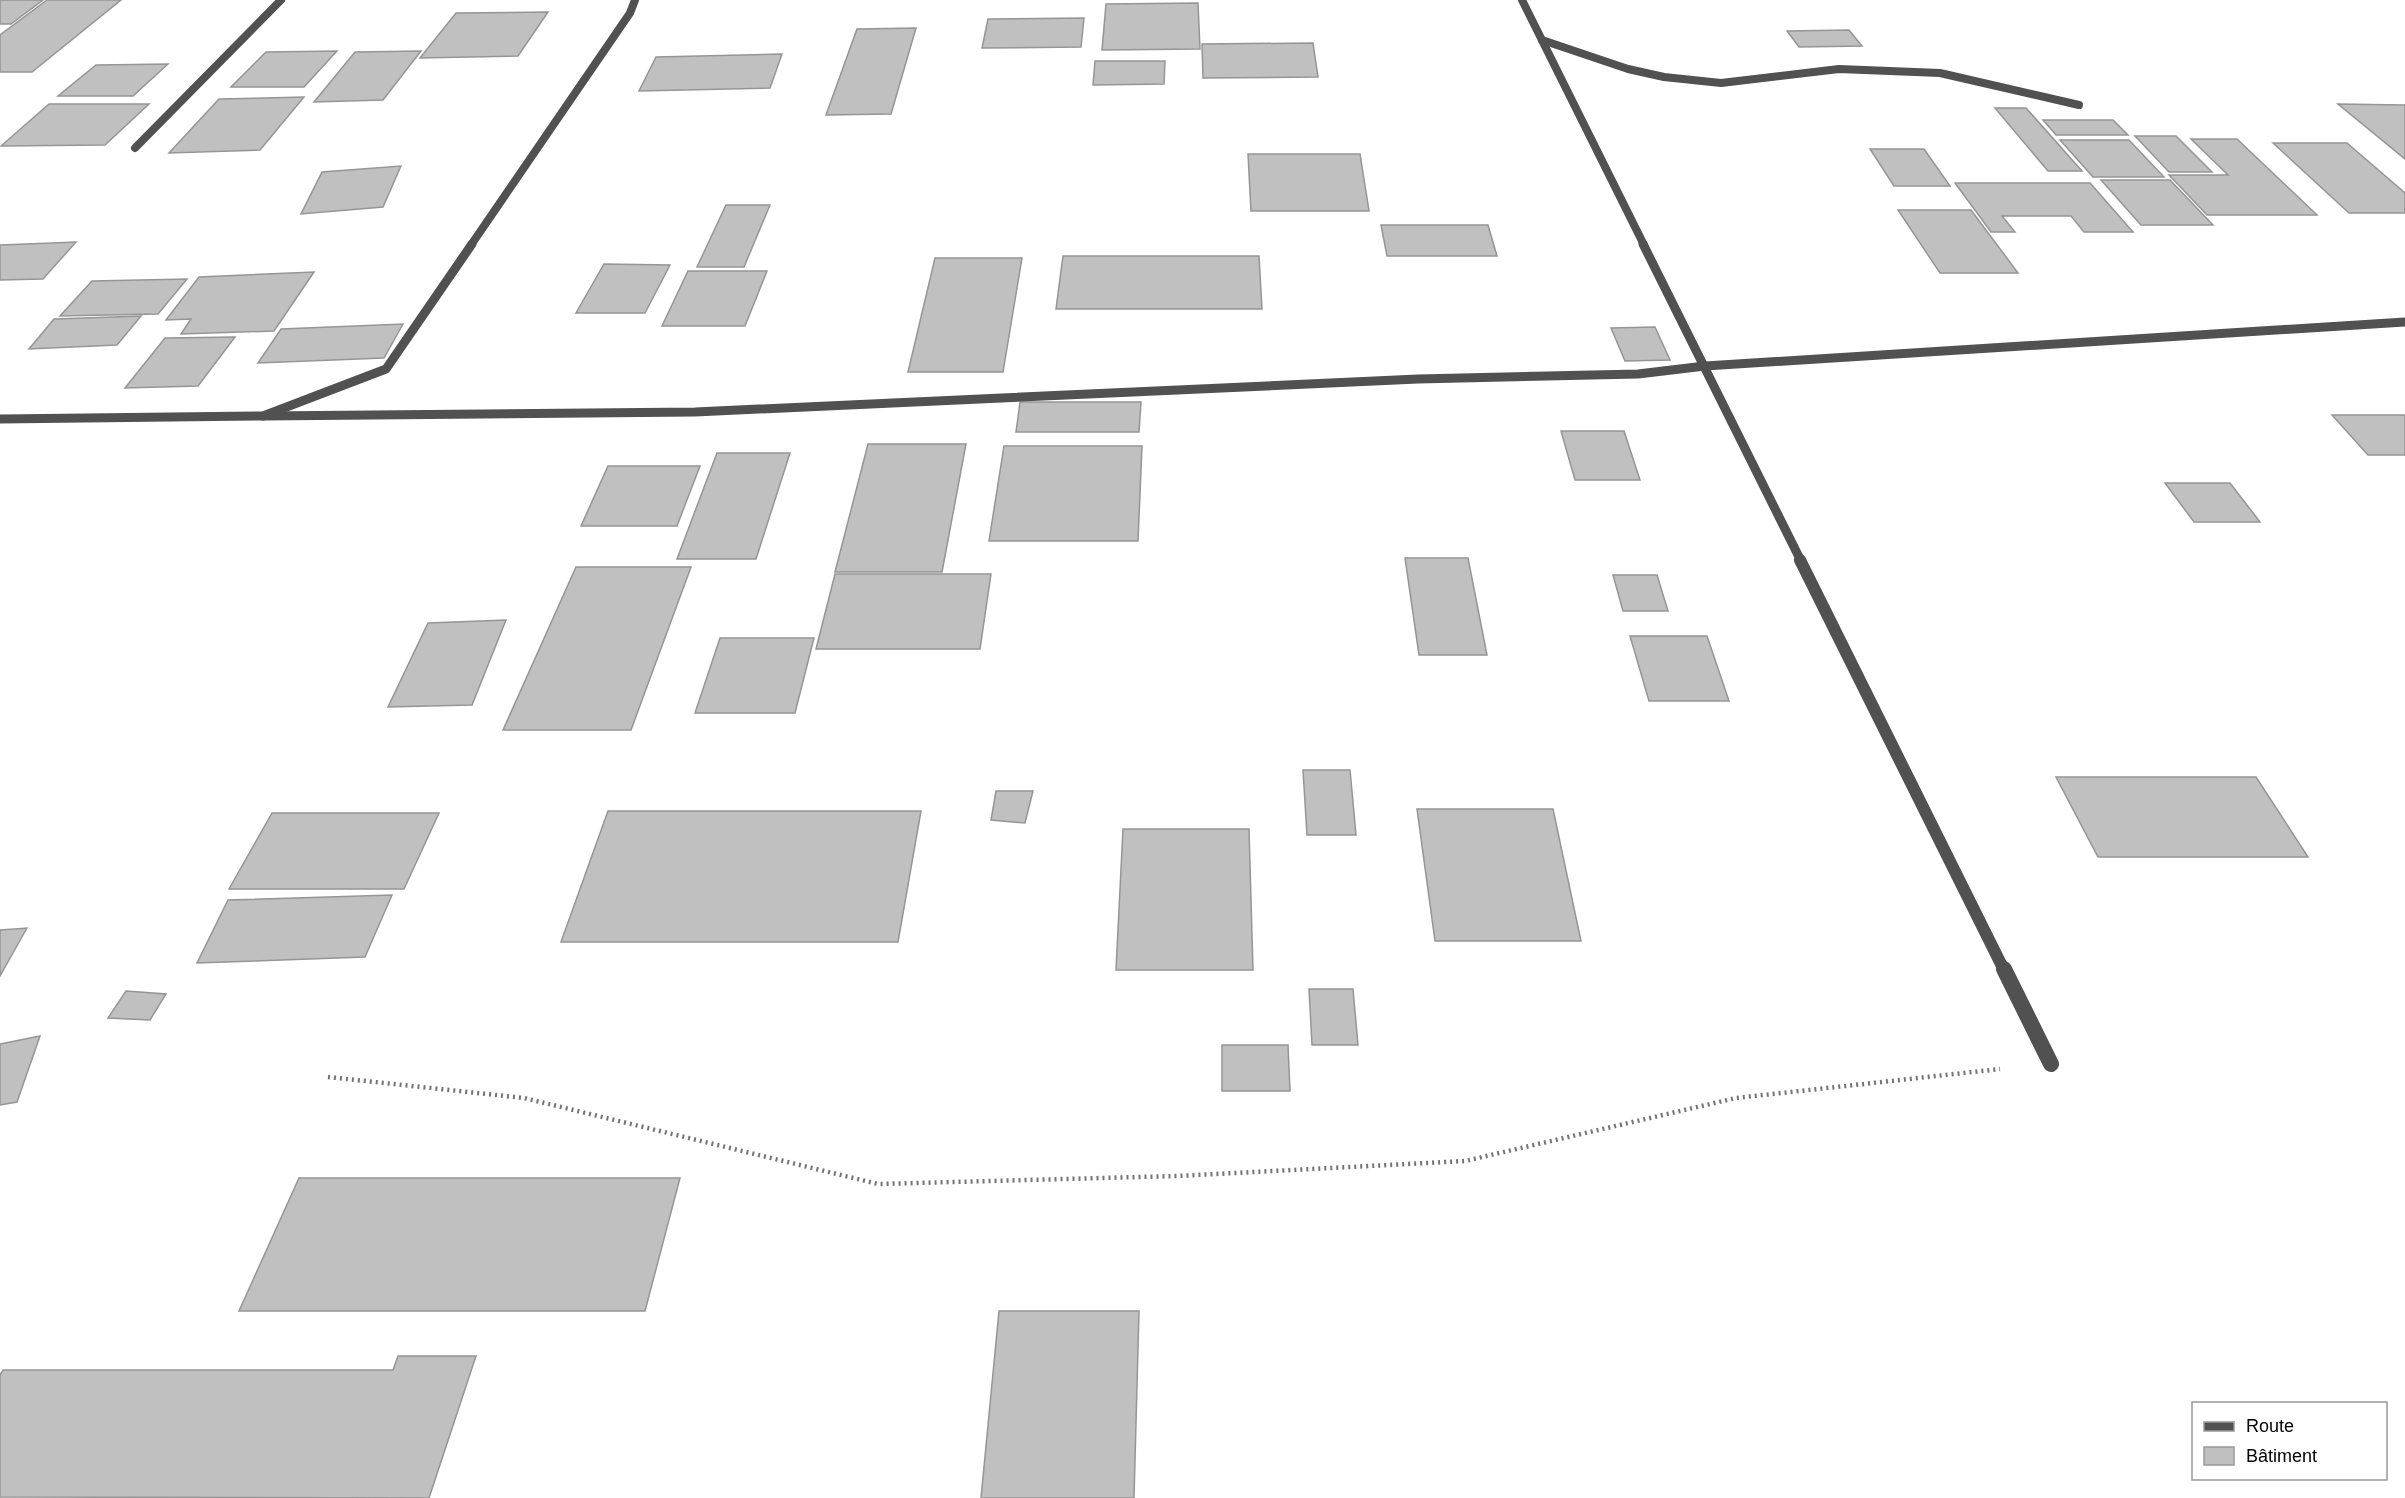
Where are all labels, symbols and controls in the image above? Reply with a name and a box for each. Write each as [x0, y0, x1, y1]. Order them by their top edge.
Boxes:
legend [2192, 1402, 2387, 1480]
text: Route [2246, 1416, 2294, 1436]
text: Bâtiment [2246, 1446, 2317, 1466]

